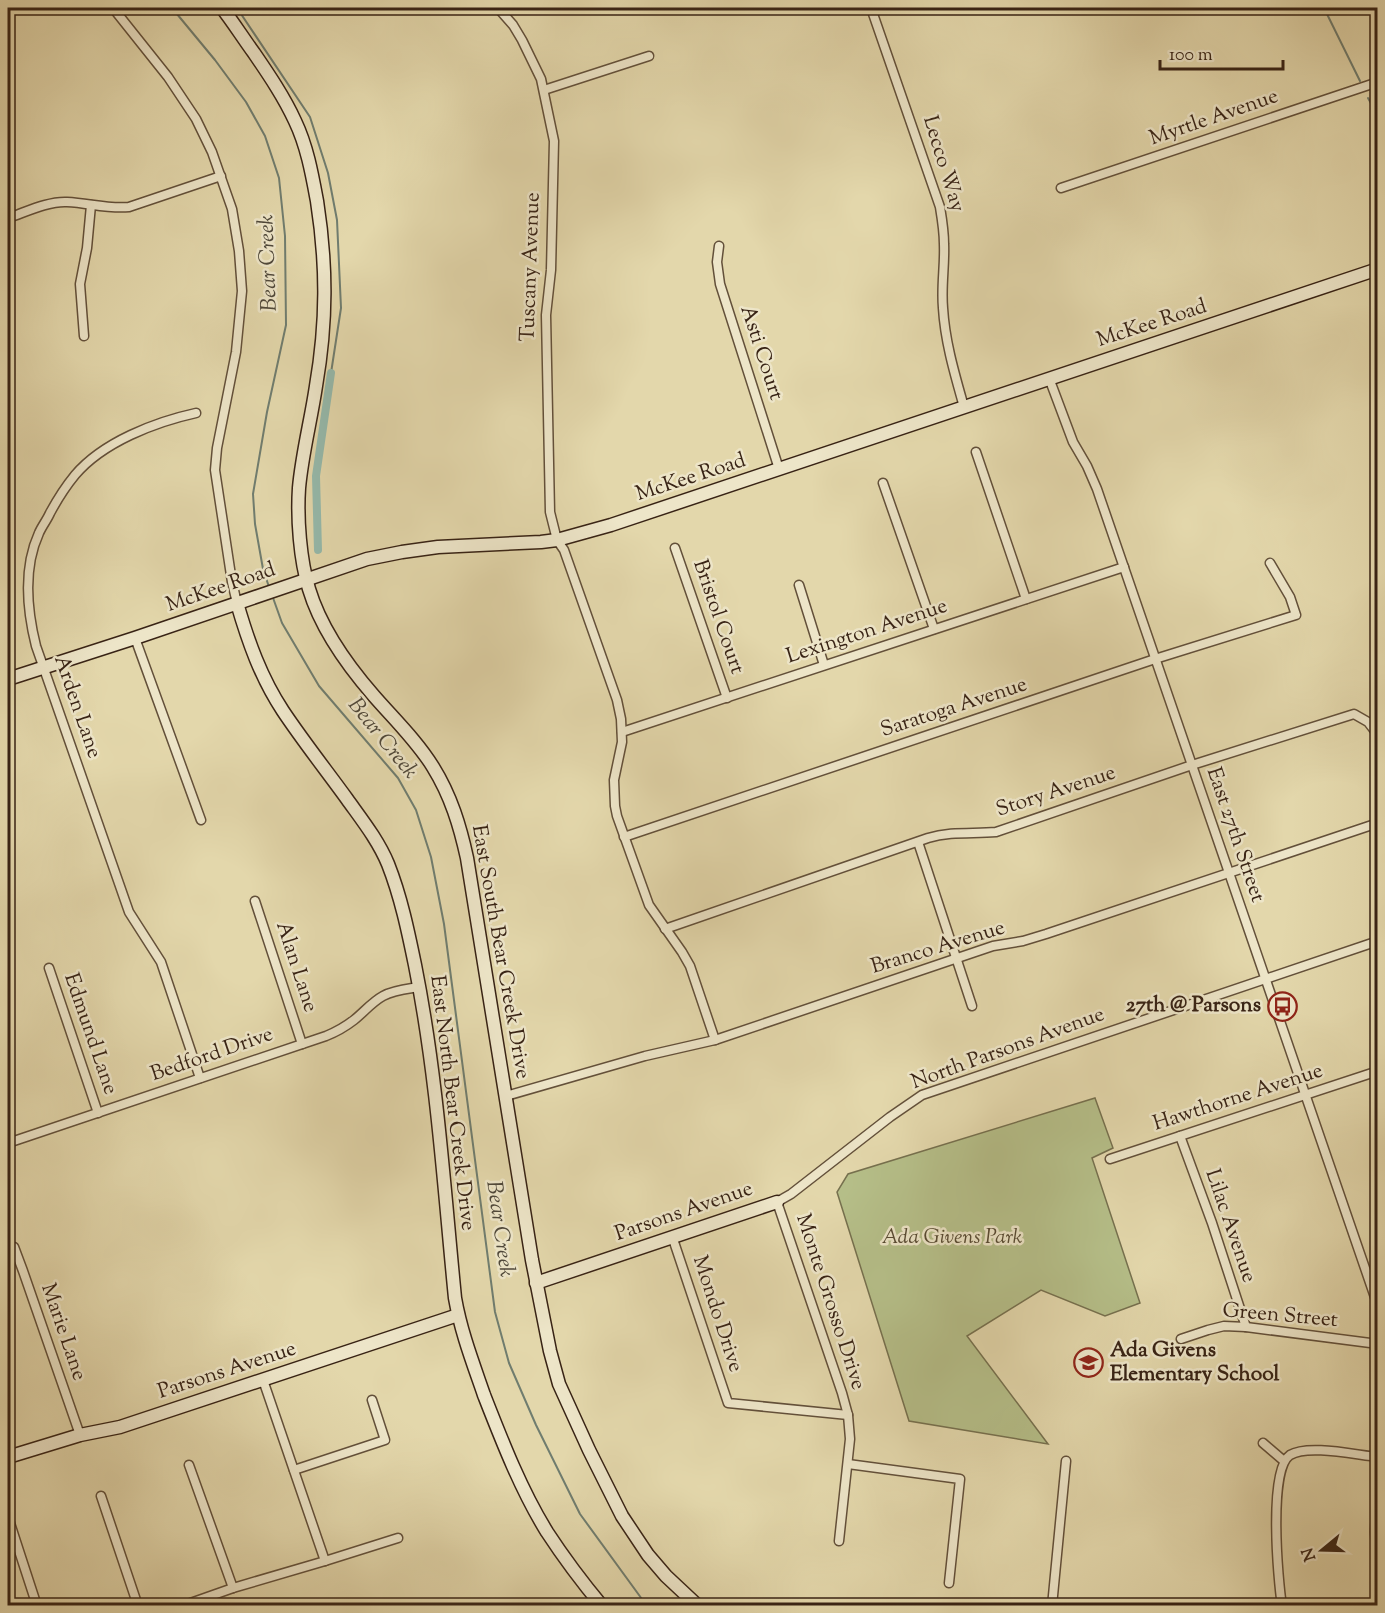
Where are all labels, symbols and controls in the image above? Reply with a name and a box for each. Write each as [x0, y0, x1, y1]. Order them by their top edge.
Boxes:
scale bar [1160, 33, 1283, 71]
text: 100 m [1169, 43, 1213, 69]
street label: Myrtle Avenue [1145, 82, 1283, 154]
street label: Lecco Way [914, 112, 972, 216]
street label: Tuscany Avenue [513, 192, 549, 342]
water label: Bear Creek [251, 214, 287, 312]
street label: McKee Road [1093, 292, 1211, 356]
street label: Asti Court [732, 302, 790, 404]
street label: McKee Road [632, 446, 750, 510]
street label: McKee Road [162, 555, 280, 621]
street label: Bristol Court [684, 556, 752, 678]
street label: Lexington Avenue [783, 592, 951, 672]
street label: Arden Lane [45, 651, 109, 763]
street label: Saratoga Avenue [877, 670, 1031, 746]
water label: Bear Creek [339, 691, 425, 787]
street label: Story Avenue [992, 759, 1120, 825]
street label: East 27th Street [1198, 764, 1272, 906]
street label: East South Bear Creek Drive [463, 823, 537, 1081]
street label: Branco Avenue [867, 913, 1009, 983]
street label: Alan Lane [267, 918, 325, 1016]
street label: Edmund Lane [55, 969, 125, 1099]
street label: East North Bear Creek Drive [421, 974, 483, 1232]
bus stop icon: 27th @ Parsons [1266, 990, 1298, 1022]
place label: 27th @ Parsons [1126, 991, 1261, 1021]
street label: North Parsons Avenue [907, 1000, 1109, 1098]
street label: Bedford Drive [147, 1020, 277, 1090]
street label: Hawthorne Avenue [1149, 1056, 1327, 1140]
street label: Lilac Avenue [1197, 1165, 1263, 1287]
street label: Parsons Avenue [611, 1174, 757, 1250]
water label: Bear Creek [476, 1179, 522, 1279]
street label: Monte Grosso Drive [787, 1210, 873, 1394]
park label: Ada Givens Park [882, 1223, 1023, 1253]
street label: Mondo Drive [684, 1252, 750, 1376]
street label: Marie Lane [32, 1279, 94, 1385]
street label: Green Street [1221, 1296, 1339, 1336]
street label: Parsons Avenue [154, 1335, 300, 1407]
place label: Ada Givens Elementary School [1110, 1336, 1280, 1390]
school or university icon: Ada Givens Elementary School [1073, 1347, 1105, 1379]
north arrow [1292, 1520, 1352, 1580]
text: N [1297, 1544, 1323, 1564]

